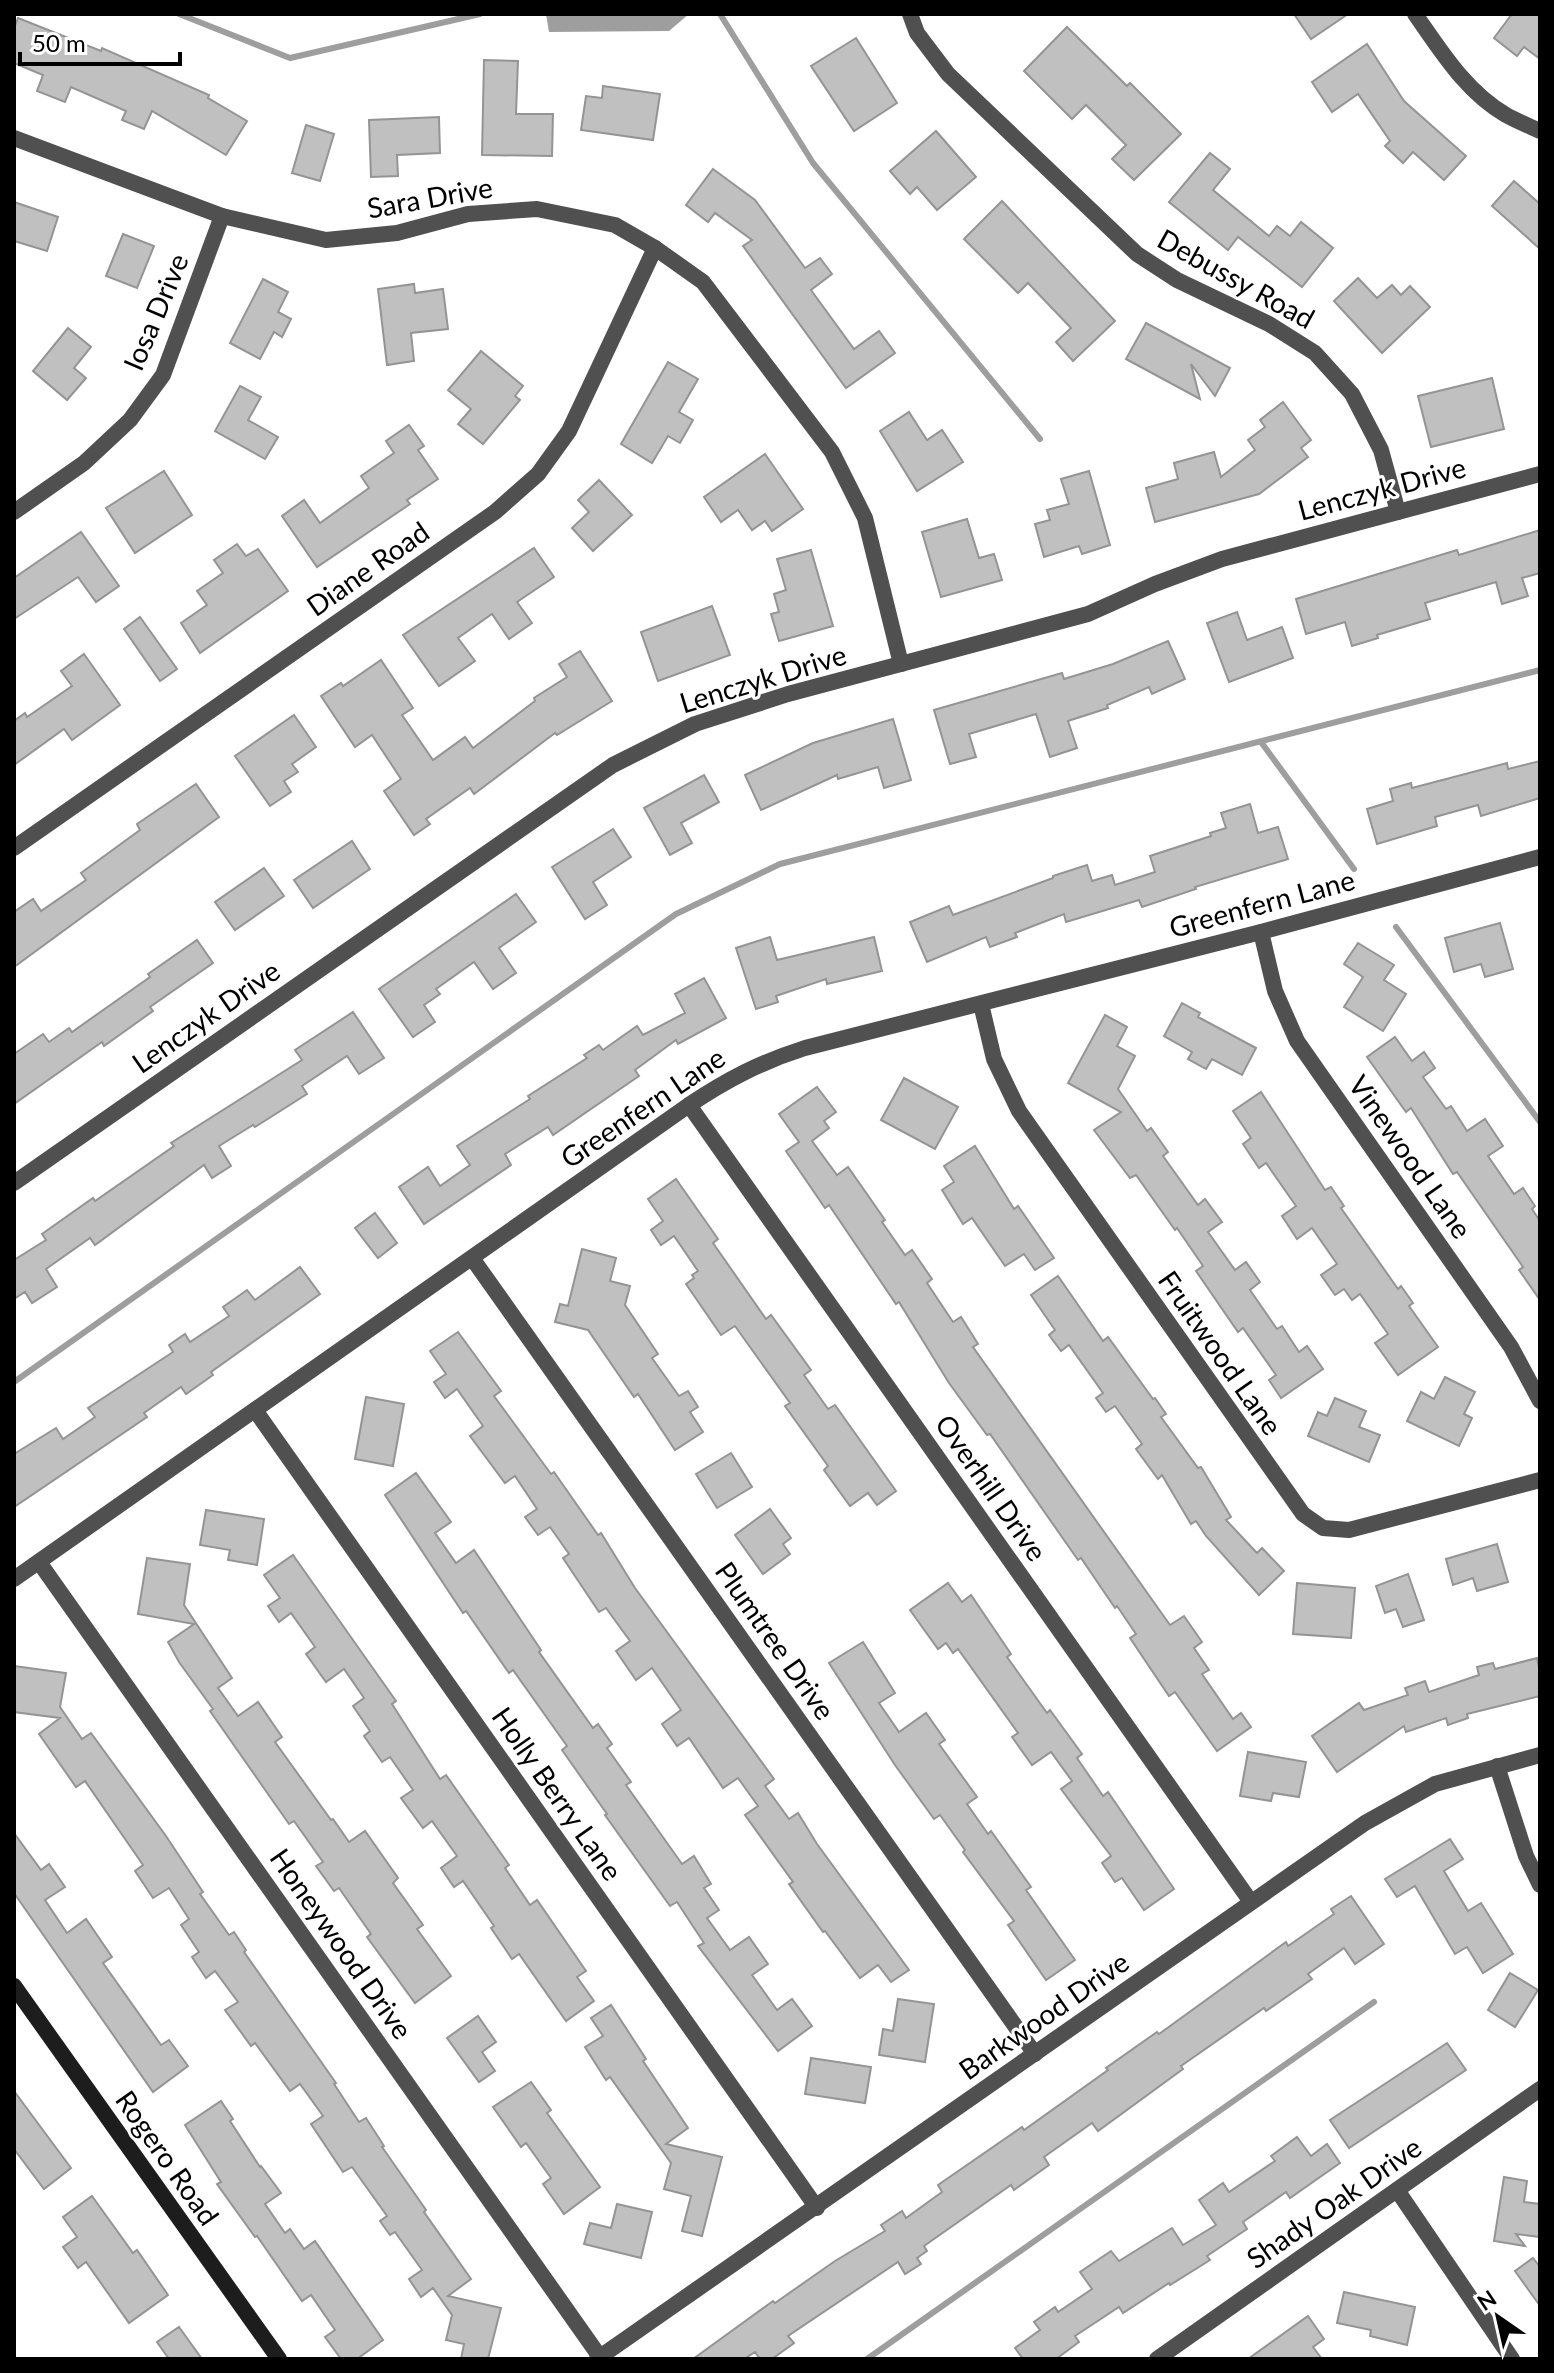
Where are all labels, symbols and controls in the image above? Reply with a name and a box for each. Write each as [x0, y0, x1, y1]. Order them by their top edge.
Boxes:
scale bar [20, 16, 180, 66]
text: 50 m [32, 28, 86, 57]
street label: Sara Drive [364, 169, 495, 225]
street label: Debussy Road [1152, 221, 1321, 335]
street label: Iosa Drive [115, 248, 195, 375]
street label: Lenczyk Drive [1294, 449, 1469, 527]
street label: Diane Road [300, 514, 435, 623]
street label: Lenczyk Drive [675, 637, 850, 719]
street label: Greenfern Lane [1165, 862, 1358, 944]
street label: Lenczyk Drive [125, 953, 286, 1080]
street label: Greenfern Lane [554, 1040, 731, 1175]
street label: Vinewood Lane [1342, 1068, 1480, 1244]
street label: Fruitwood Lane [1152, 1264, 1290, 1441]
street label: Overhill Drive [929, 1408, 1055, 1567]
street label: Plumtree Drive [709, 1555, 843, 1726]
street label: Holly Berry Lane [485, 1700, 630, 1887]
street label: Honeywood Drive [264, 1842, 420, 2045]
street label: Barkwood Drive [952, 1944, 1135, 2086]
street label: Rogero Road [109, 2084, 227, 2231]
street label: Shady Oak Drive [1240, 2129, 1427, 2275]
north arrow [1458, 2277, 1538, 2357]
text: N [1472, 2284, 1501, 2316]

